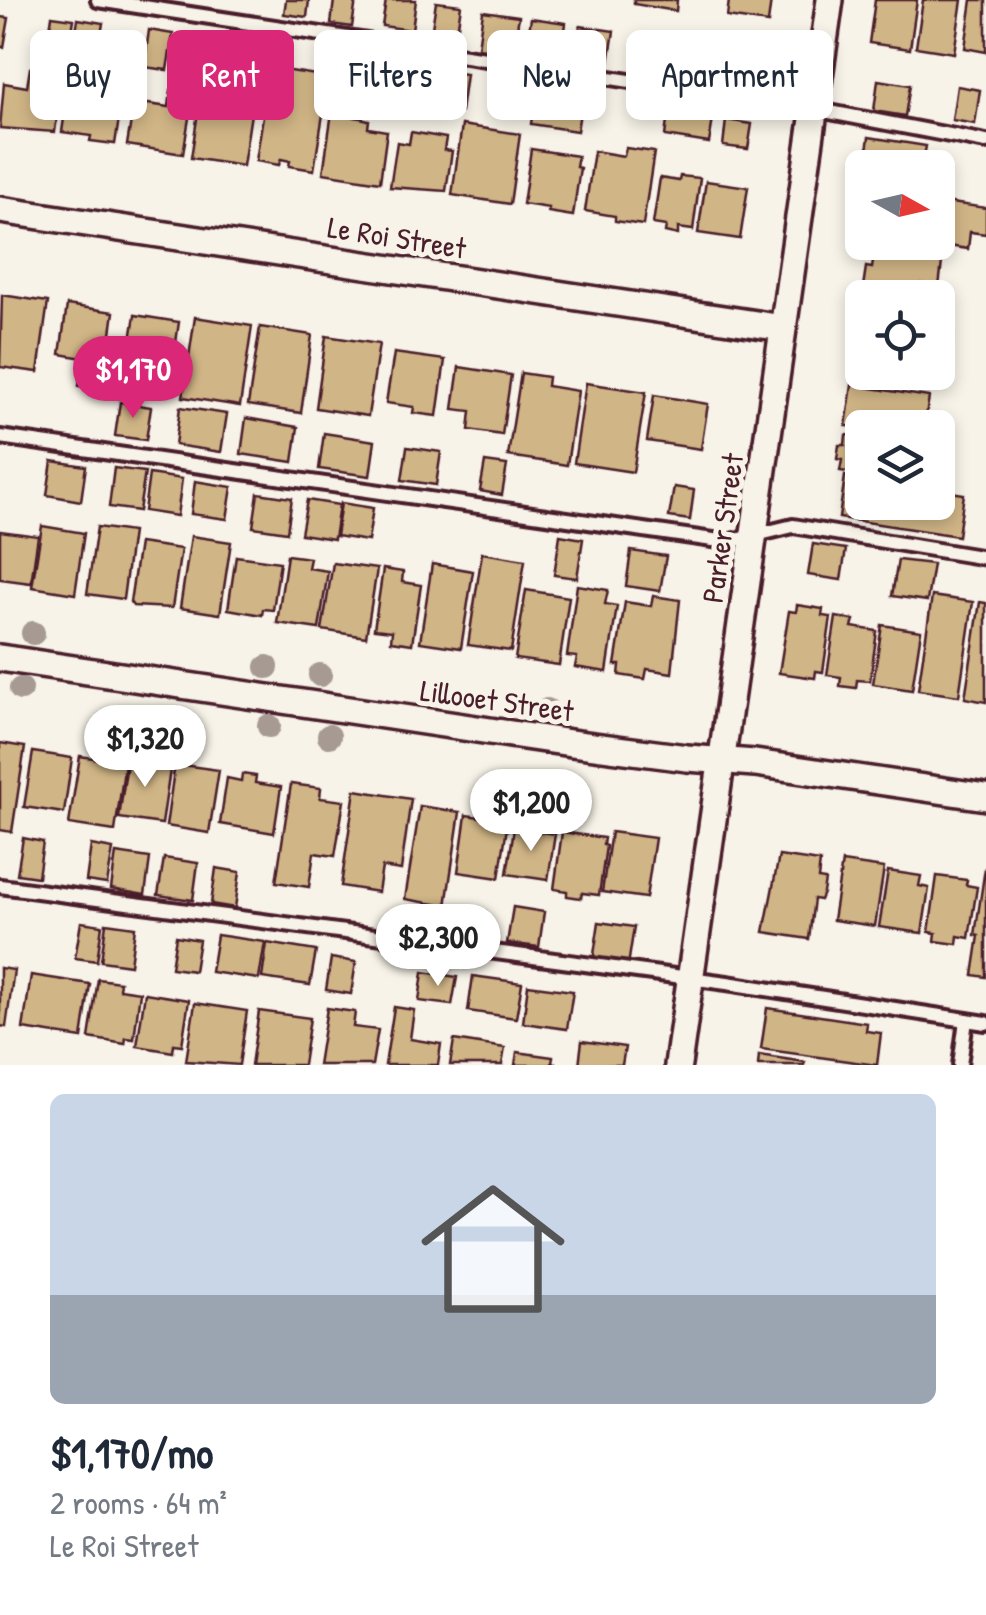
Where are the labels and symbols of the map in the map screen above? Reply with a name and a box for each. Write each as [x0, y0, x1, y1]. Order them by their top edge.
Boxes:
north arrow [845, 150, 955, 260]
street label: Le Roi Street [325, 206, 470, 268]
pin: $1,170 [52, 336, 214, 421]
street label: Parker Street [692, 450, 752, 605]
street label: Lillooet Street [418, 669, 577, 731]
pin: $1,320 [64, 705, 226, 790]
pin: $1,200 [450, 769, 612, 854]
pin: $2,300 [357, 904, 519, 989]

